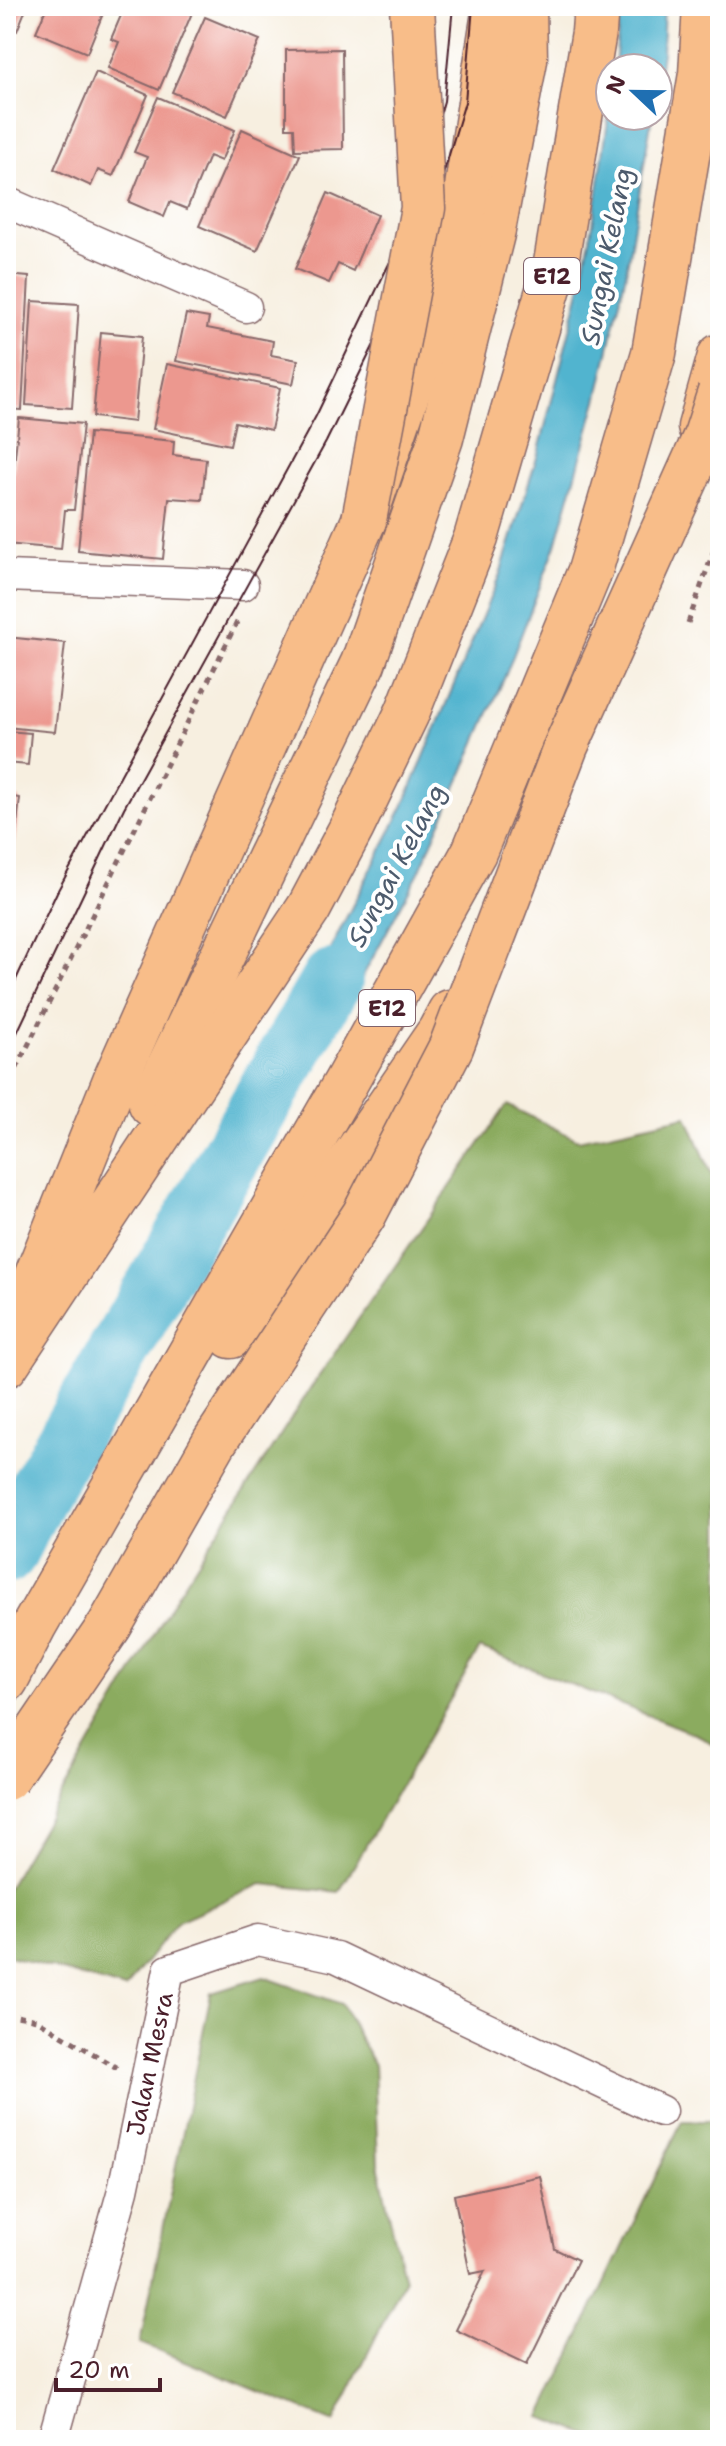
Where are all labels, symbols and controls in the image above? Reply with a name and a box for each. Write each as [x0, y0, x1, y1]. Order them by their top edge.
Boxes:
north arrow [594, 52, 674, 132]
text: N [599, 71, 633, 98]
water label: Sungai Kelang [572, 164, 640, 348]
road number: E12 [524, 258, 580, 294]
water label: Sungai Kelang [338, 777, 454, 953]
road number: E12 [359, 990, 415, 1026]
street label: Jalan Mesra [119, 1989, 181, 2139]
scale bar [56, 2342, 160, 2392]
text: 20 m [68, 2354, 130, 2386]

